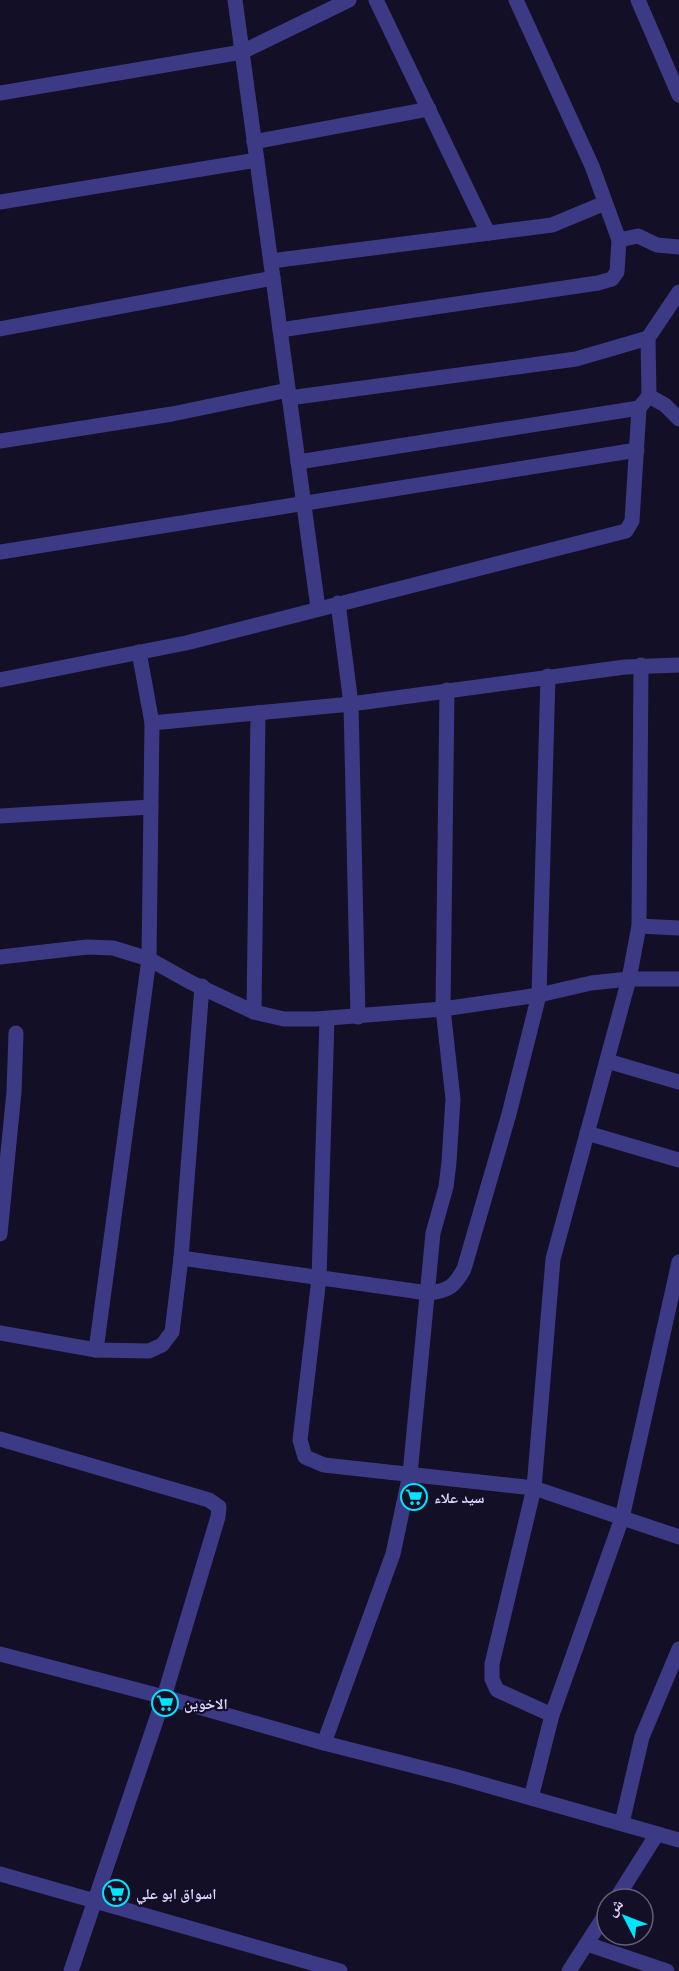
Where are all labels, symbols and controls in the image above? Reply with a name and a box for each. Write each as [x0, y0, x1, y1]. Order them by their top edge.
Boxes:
supermarket icon: سيد علاء [399, 1482, 429, 1512]
place label: سيد علاء [434, 1487, 485, 1508]
supermarket icon: الاخوين [150, 1688, 180, 1718]
place label: الاخوين [184, 1693, 228, 1714]
supermarket icon: اسواق ابو علي [101, 1878, 131, 1908]
place label: اسواق ابو علي [136, 1883, 216, 1905]
north arrow [595, 1887, 655, 1947]
text: ش [600, 1893, 628, 1921]

